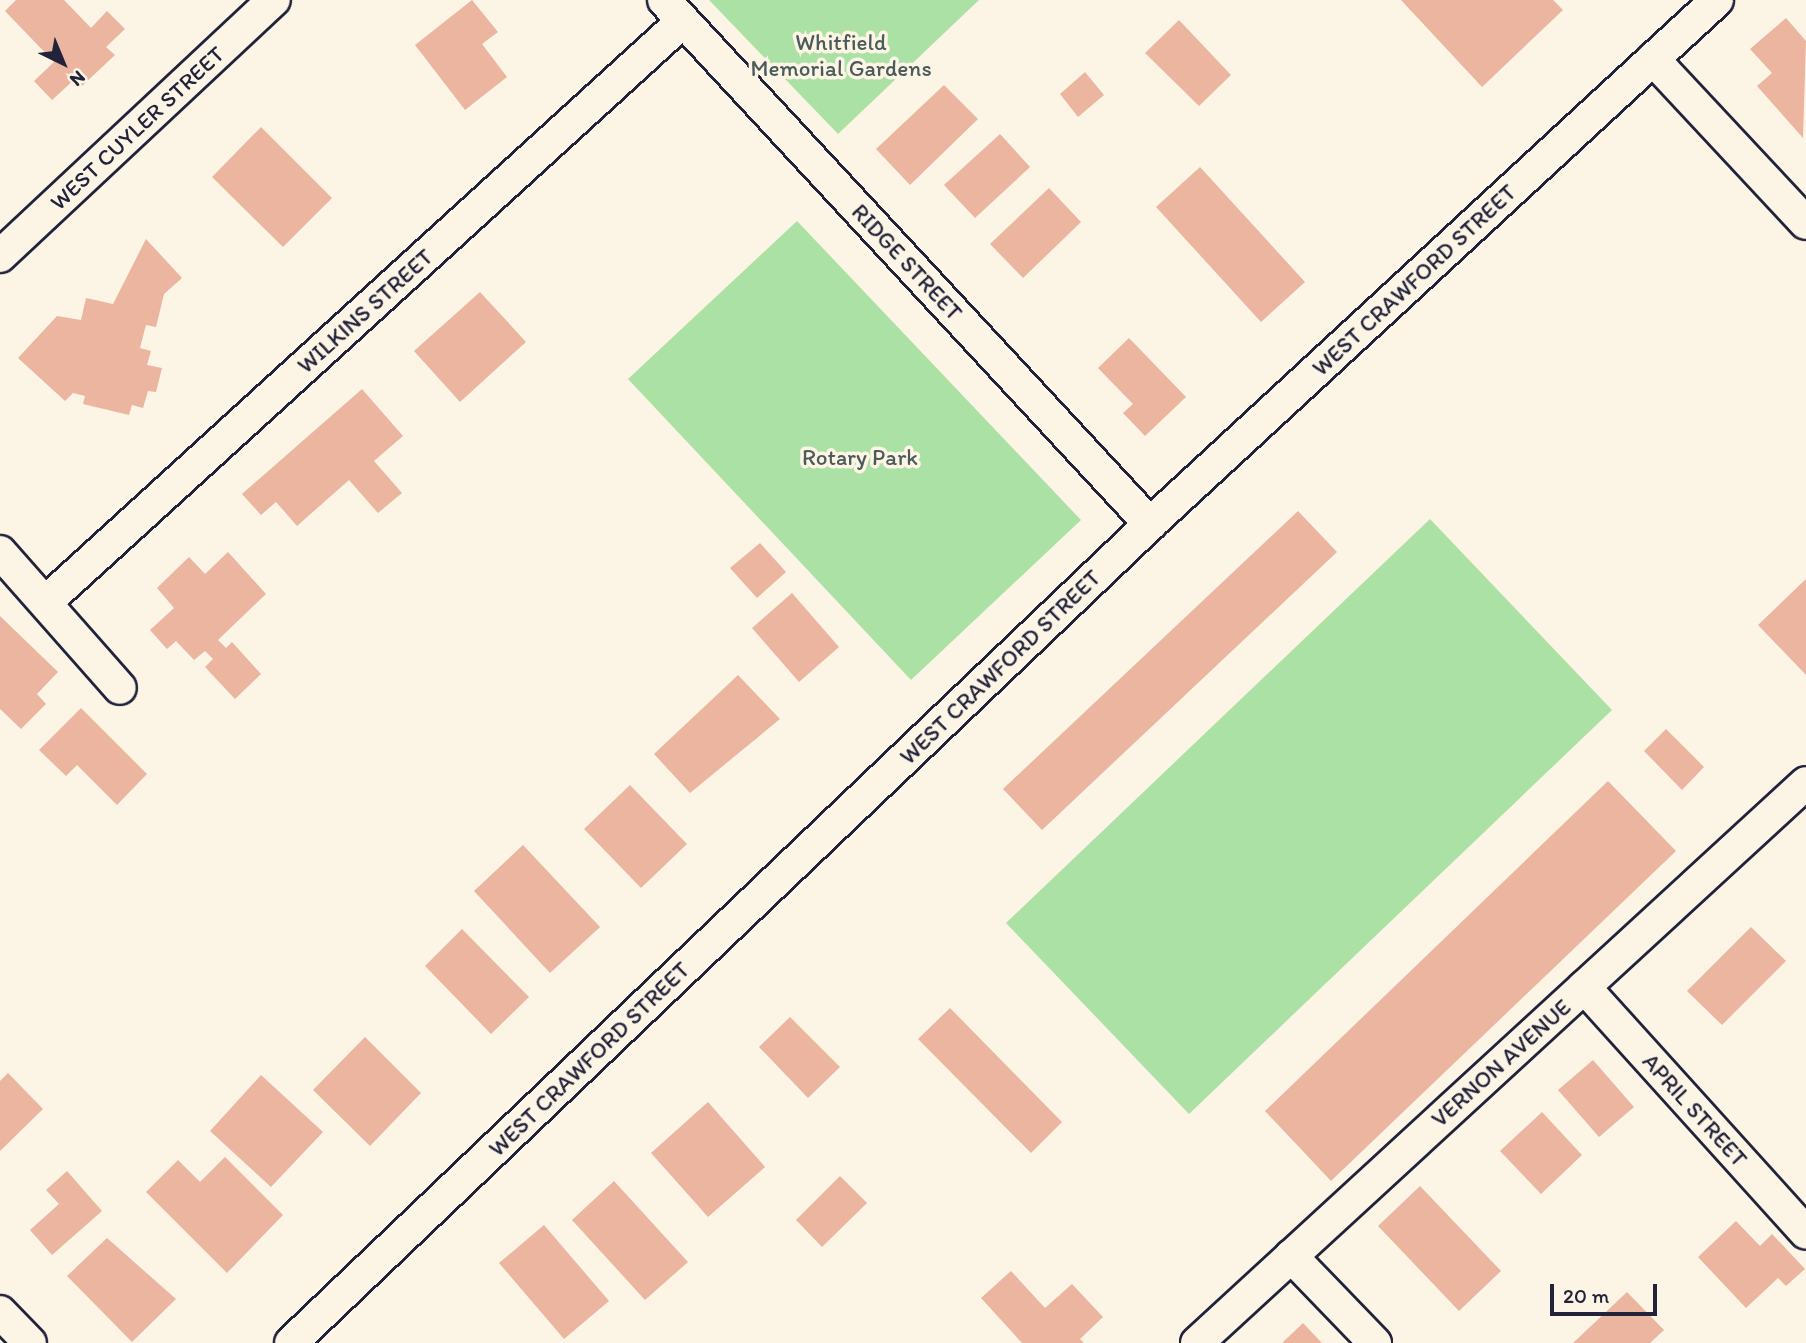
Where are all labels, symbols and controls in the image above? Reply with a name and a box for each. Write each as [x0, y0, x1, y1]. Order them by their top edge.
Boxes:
north arrow [28, 28, 98, 98]
park label: Whitfield Memorial Gardens [750, 28, 932, 82]
street label: WEST CUYLER STREET [44, 40, 230, 216]
text: N [65, 66, 90, 92]
street label: WEST CRAWFORD STREET [1306, 178, 1522, 382]
street label: RIDGE STREET [846, 198, 968, 326]
street label: WILKINS STREET [292, 243, 438, 379]
park label: Rotary Park [802, 443, 918, 471]
street label: WEST CRAWFORD STREET [894, 564, 1106, 770]
street label: WEST CRAWFORD STREET [483, 956, 695, 1162]
street label: VERNON AVENUE [1426, 993, 1576, 1133]
street label: APRIL STREET [1637, 1047, 1753, 1173]
scale bar [1554, 1270, 1661, 1314]
text: 20 m [1563, 1283, 1609, 1308]

